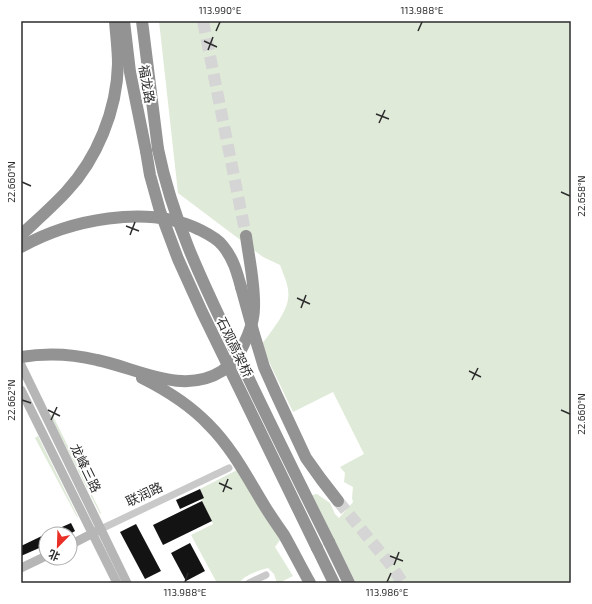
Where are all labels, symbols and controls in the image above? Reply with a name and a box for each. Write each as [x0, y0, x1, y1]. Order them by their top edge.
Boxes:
text: 113.990°E [199, 4, 242, 16]
text: 113.988°E [401, 4, 444, 16]
street label: 福龙路 [136, 63, 158, 105]
text: 22.660°N [5, 161, 17, 203]
text: 22.658°N [575, 175, 587, 217]
street label: 石观高架桥 [214, 314, 256, 380]
text: 22.662°N [5, 379, 17, 421]
text: 22.660°N [575, 393, 587, 435]
street label: 龙峰三路 [67, 441, 105, 495]
street label: 联润路 [123, 479, 165, 509]
north arrow [38, 526, 78, 566]
text: 北 [46, 548, 61, 564]
text: 113.988°E [164, 586, 207, 598]
text: 113.986°E [366, 586, 409, 598]

